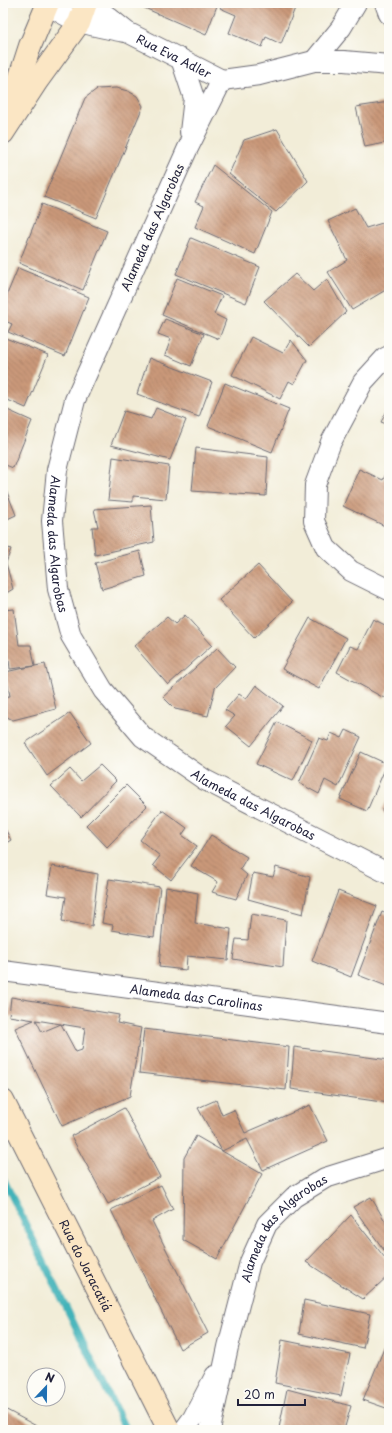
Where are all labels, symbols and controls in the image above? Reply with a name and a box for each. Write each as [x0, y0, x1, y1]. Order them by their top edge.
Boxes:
street label: Rua Eva Adler [133, 29, 215, 82]
street label: Alameda das Algarobas [116, 160, 188, 294]
street label: Alameda das Algarobas [43, 475, 73, 615]
street label: Alameda das Algarobas [188, 764, 319, 844]
street label: Alameda das Carolinas [129, 979, 264, 1015]
street label: Alameda das Algarobas [236, 1170, 331, 1284]
street label: Rua do Jaracatiá [55, 1216, 117, 1315]
north arrow [26, 1367, 66, 1407]
text: N [43, 1368, 57, 1387]
scale bar [238, 1381, 305, 1407]
text: 20 m [244, 1385, 275, 1403]

